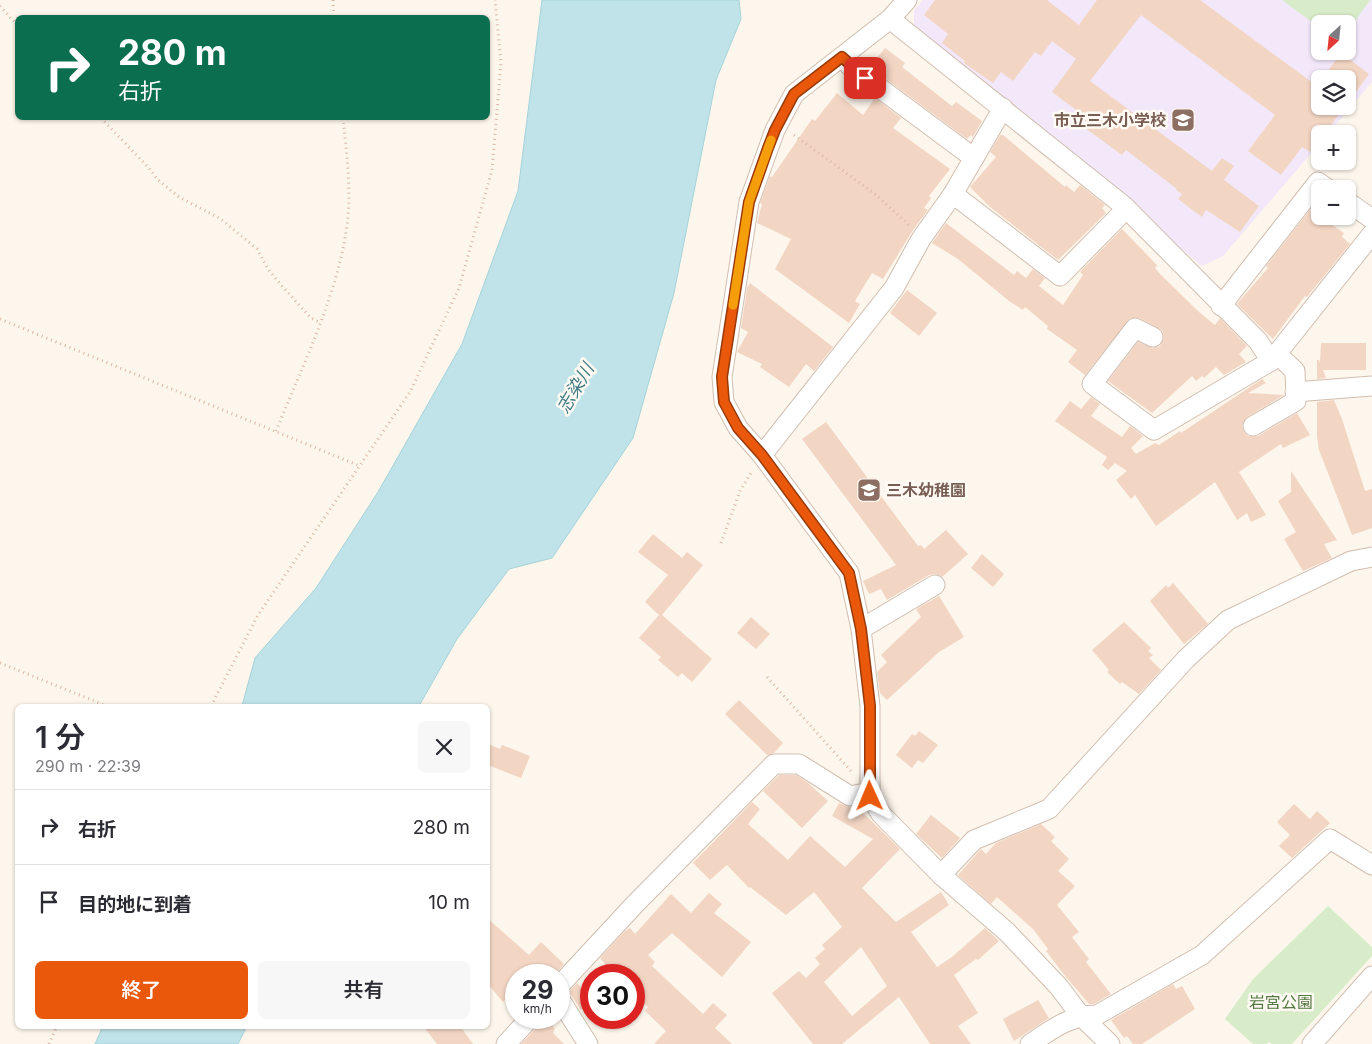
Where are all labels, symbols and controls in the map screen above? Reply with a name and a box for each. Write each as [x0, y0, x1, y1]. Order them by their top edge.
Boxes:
north arrow [1311, 15, 1356, 60]
map controls [1311, 15, 1356, 225]
text: 280 m [118, 31, 227, 73]
icon: right [35, 35, 100, 100]
pin [844, 57, 886, 99]
icon: arrive [851, 64, 879, 92]
button: layers [1311, 70, 1356, 115]
text: 右折 [118, 78, 162, 104]
school or university icon: 市立三木小学校 [1170, 107, 1196, 133]
place label: 市立三木小学校 [1054, 110, 1166, 130]
button: + [1311, 125, 1356, 170]
button: − [1311, 180, 1356, 225]
water label: 志染川 [552, 358, 599, 417]
school or university icon: 三木幼稚園 [856, 477, 882, 503]
place label: 三木幼稚園 [886, 480, 966, 500]
text: 1 分 [35, 719, 85, 755]
button: close [418, 721, 470, 773]
text: 290 m · 22:39 [35, 756, 141, 776]
position arrow [843, 769, 895, 821]
icon: right [35, 813, 63, 841]
text: 280 m [413, 816, 470, 839]
text: 右折 [78, 818, 116, 841]
icon: arrive [35, 888, 63, 916]
text: 10 m [428, 891, 470, 914]
text: 目的地に到着 [78, 893, 192, 916]
button: 終了 [35, 961, 248, 1019]
button: 共有 [258, 961, 470, 1019]
speed limit sign: 30 [580, 964, 645, 1029]
text: 29 [522, 975, 553, 1005]
park label: 岩宮公園 [1249, 992, 1313, 1012]
text: km/h [523, 1001, 552, 1016]

